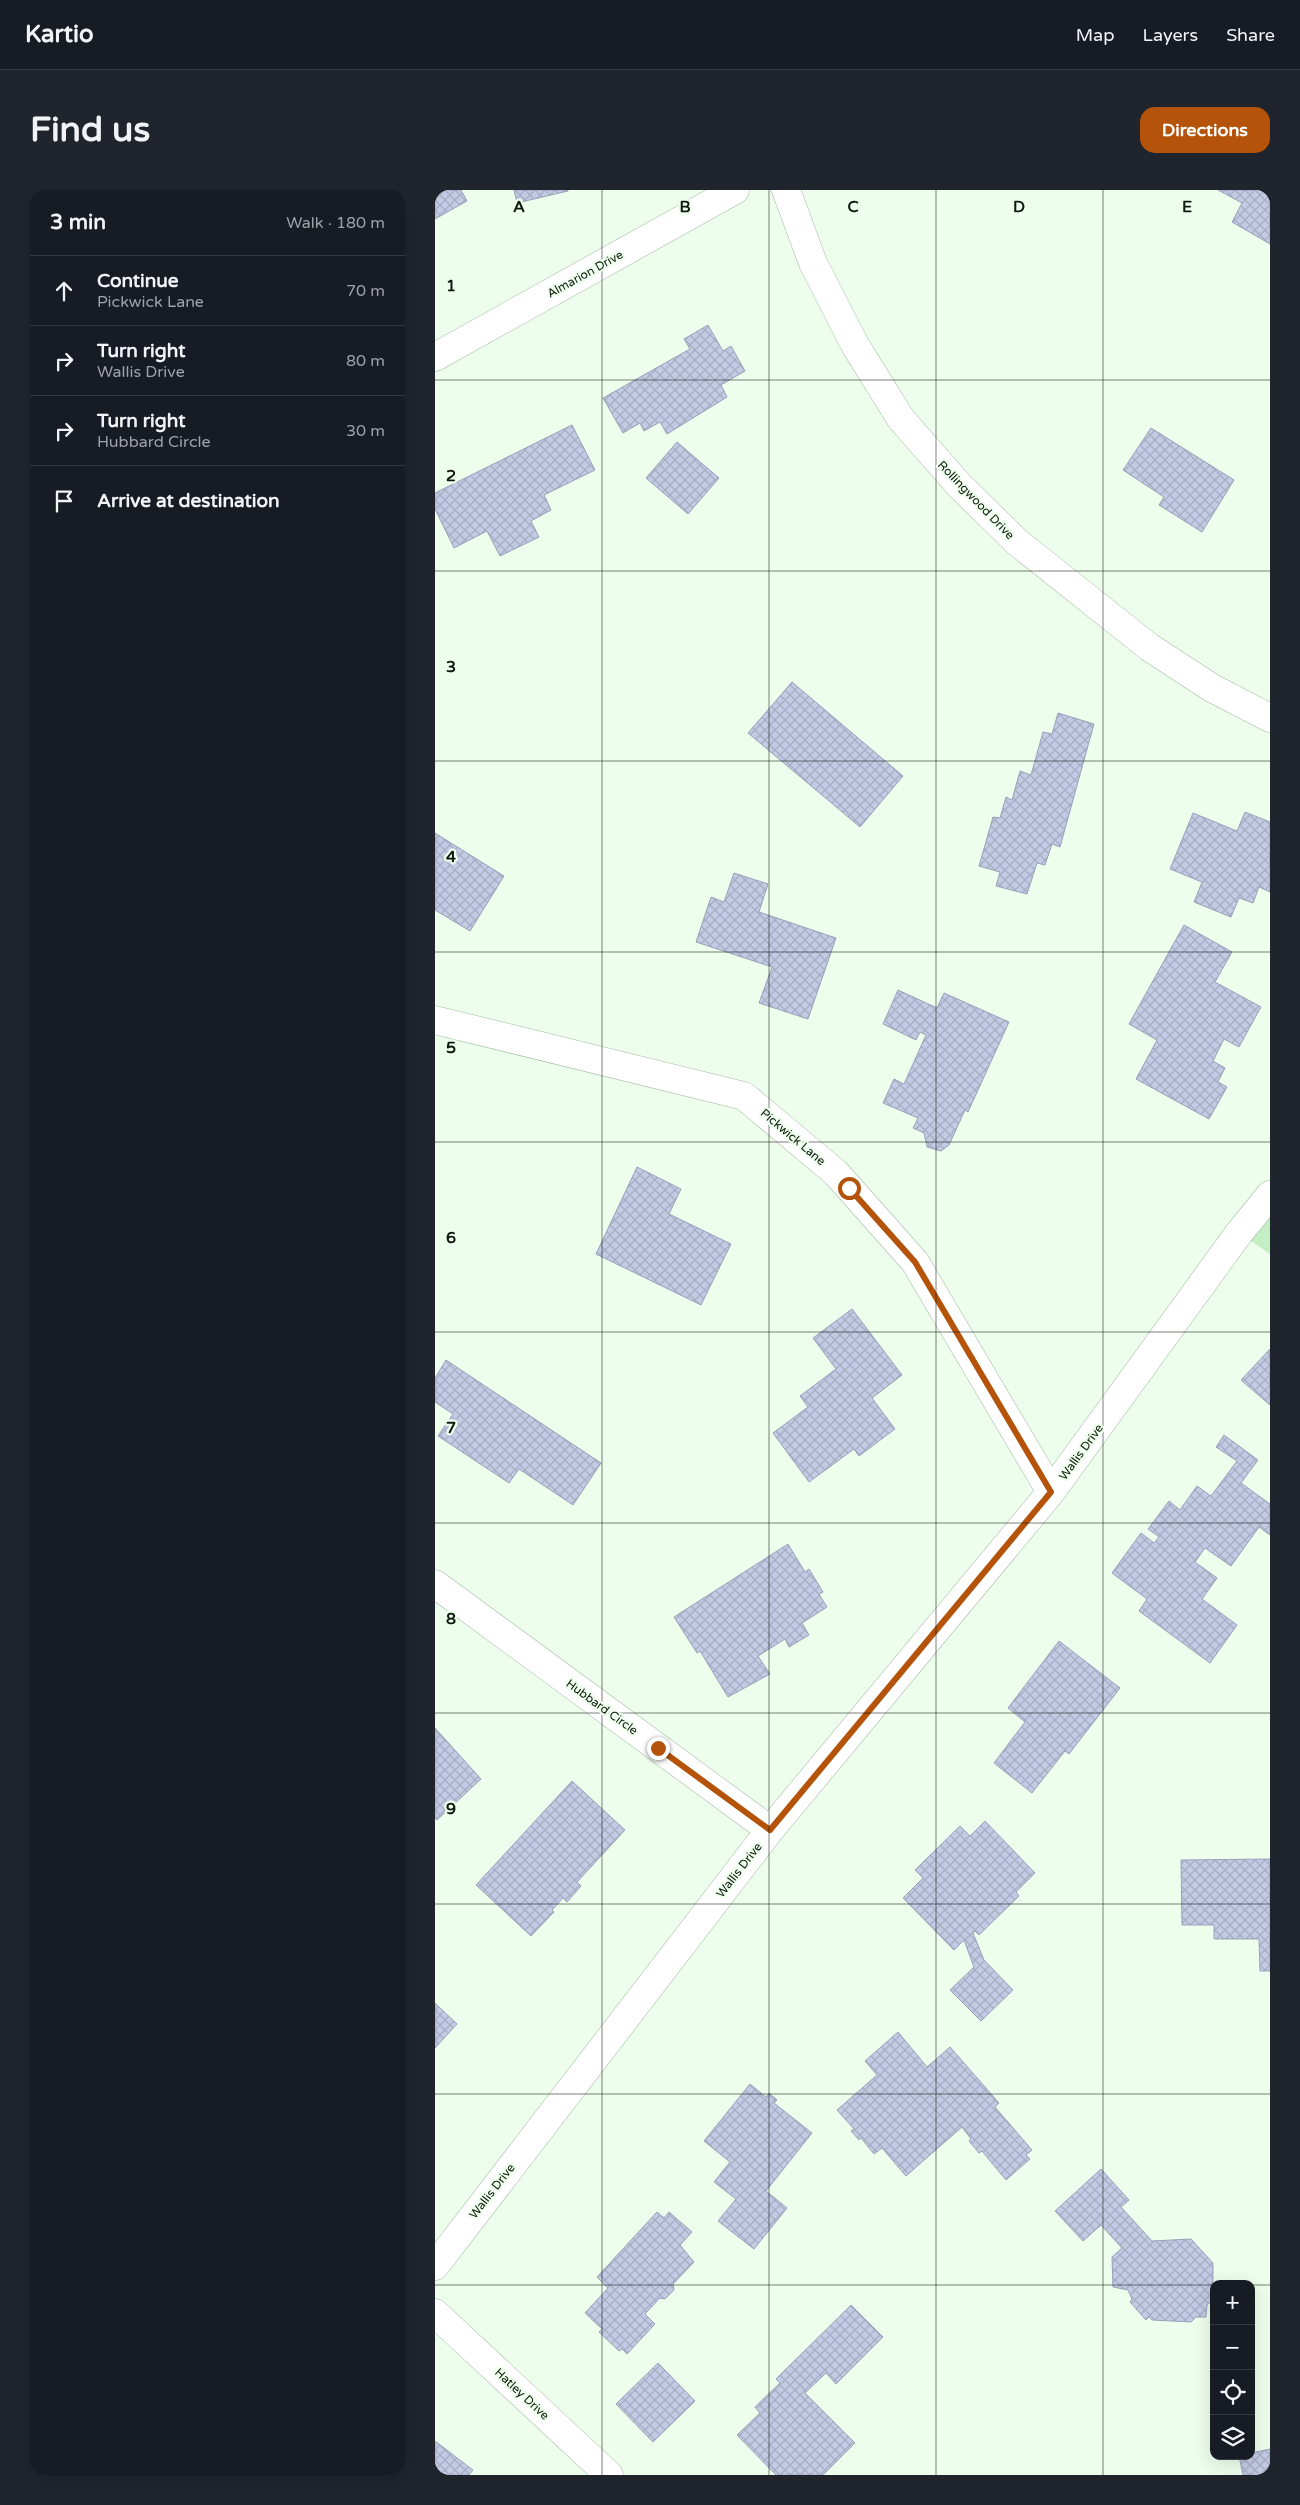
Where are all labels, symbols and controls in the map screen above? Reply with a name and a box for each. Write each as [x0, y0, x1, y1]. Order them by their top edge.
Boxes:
text: Kartio [25, 20, 94, 49]
text: Map [1076, 24, 1115, 46]
text: Layers [1143, 24, 1198, 46]
text: Share [1226, 24, 1275, 46]
button: Directions [1140, 107, 1270, 153]
text: Find us [30, 109, 150, 151]
text: A [513, 197, 525, 217]
text: B [679, 197, 691, 217]
text: C [847, 197, 859, 217]
text: D [1013, 197, 1025, 217]
text: E [1182, 197, 1192, 217]
text: 3 min [50, 210, 106, 235]
text: Walk · 180 m [286, 213, 385, 233]
street label: Almarion Drive [545, 247, 626, 301]
text: Continue [97, 270, 179, 292]
text: 1 [446, 276, 456, 296]
icon: ahead [50, 277, 78, 305]
text: 70 m [346, 281, 385, 301]
text: Pickwick Lane [97, 292, 204, 312]
text: Turn right [97, 340, 185, 362]
icon: right [50, 347, 78, 375]
text: 80 m [346, 351, 385, 371]
text: Wallis Drive [97, 362, 185, 382]
text: Turn right [97, 410, 185, 432]
icon: right [50, 417, 78, 445]
text: 30 m [346, 421, 385, 441]
text: Hubbard Circle [97, 432, 211, 452]
street label: Rollingwood Drive [935, 458, 1017, 542]
text: 2 [446, 466, 456, 486]
icon: arrive [50, 487, 78, 515]
text: Arrive at destination [97, 490, 280, 512]
text: 3 [446, 657, 456, 677]
text: 4 [446, 847, 456, 867]
text: 5 [446, 1038, 456, 1058]
street label: Pickwick Lane [758, 1106, 828, 1168]
route start [838, 1177, 861, 1200]
text: 6 [446, 1228, 456, 1248]
text: 7 [446, 1418, 456, 1438]
street label: Wallis Drive [1056, 1421, 1106, 1483]
text: 8 [446, 1609, 456, 1629]
street label: Hubbard Circle [563, 1676, 641, 1738]
route end [647, 1737, 670, 1760]
text: 9 [446, 1799, 456, 1819]
street label: Wallis Drive [713, 1840, 765, 1900]
street label: Wallis Drive [466, 2161, 518, 2221]
map controls [1210, 2280, 1255, 2460]
button: + [1210, 2280, 1255, 2325]
button: − [1210, 2325, 1255, 2370]
street label: Hatley Drive [492, 2365, 552, 2423]
button: locate [1210, 2370, 1255, 2415]
button: layers [1210, 2415, 1255, 2460]

